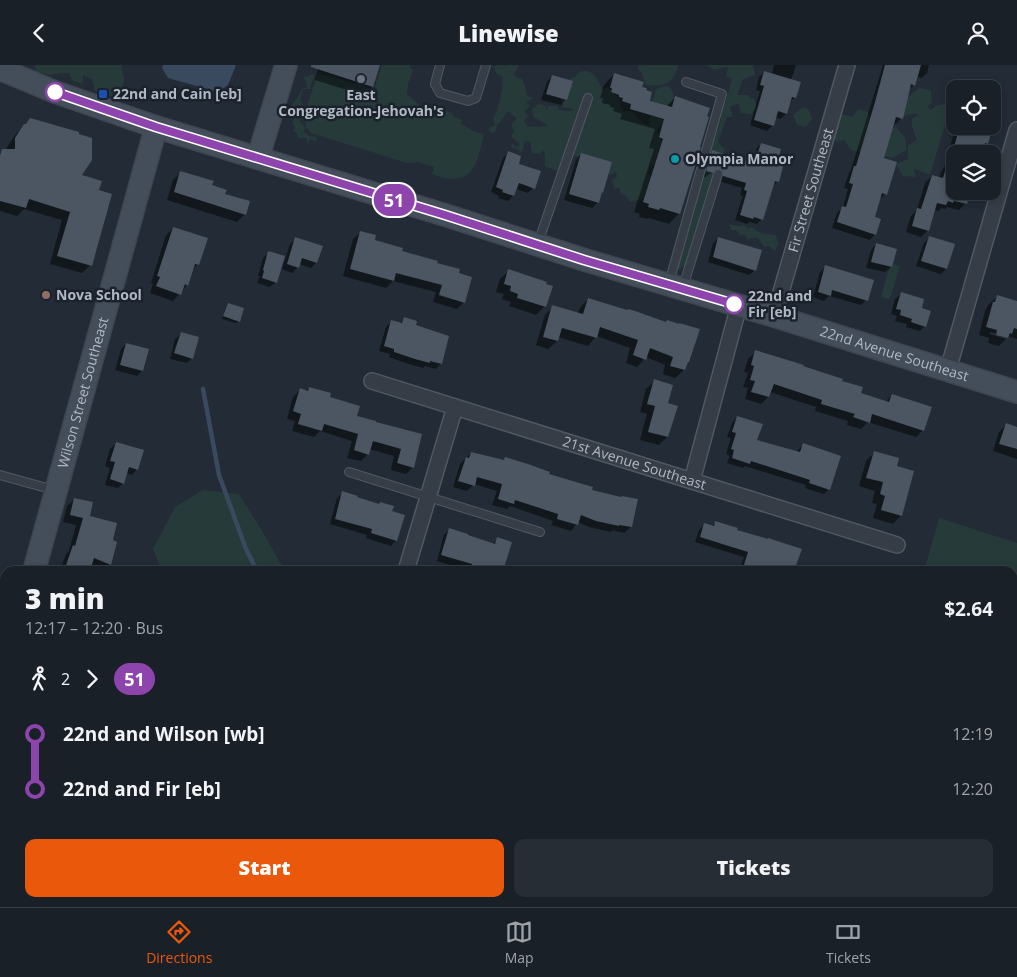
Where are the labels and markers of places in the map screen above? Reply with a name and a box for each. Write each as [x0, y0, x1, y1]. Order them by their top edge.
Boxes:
marker: East Congregation-Jehovah's [355, 73, 367, 85]
unlabelled marker [45, 82, 65, 102]
place label: 22nd and Cain [eb] [113, 84, 242, 103]
place label: East Congregation-Jehovah's [278, 85, 444, 120]
marker: 22nd and Cain [eb] [97, 88, 109, 100]
place label: Olympia Manor [685, 149, 794, 168]
marker: Olympia Manor [669, 153, 681, 165]
place label: Nova School [56, 285, 142, 304]
place label: 22nd and Fir [eb] [748, 286, 812, 321]
marker: Nova School [40, 289, 52, 301]
marker: 22nd and Fir [eb] [724, 294, 744, 314]

